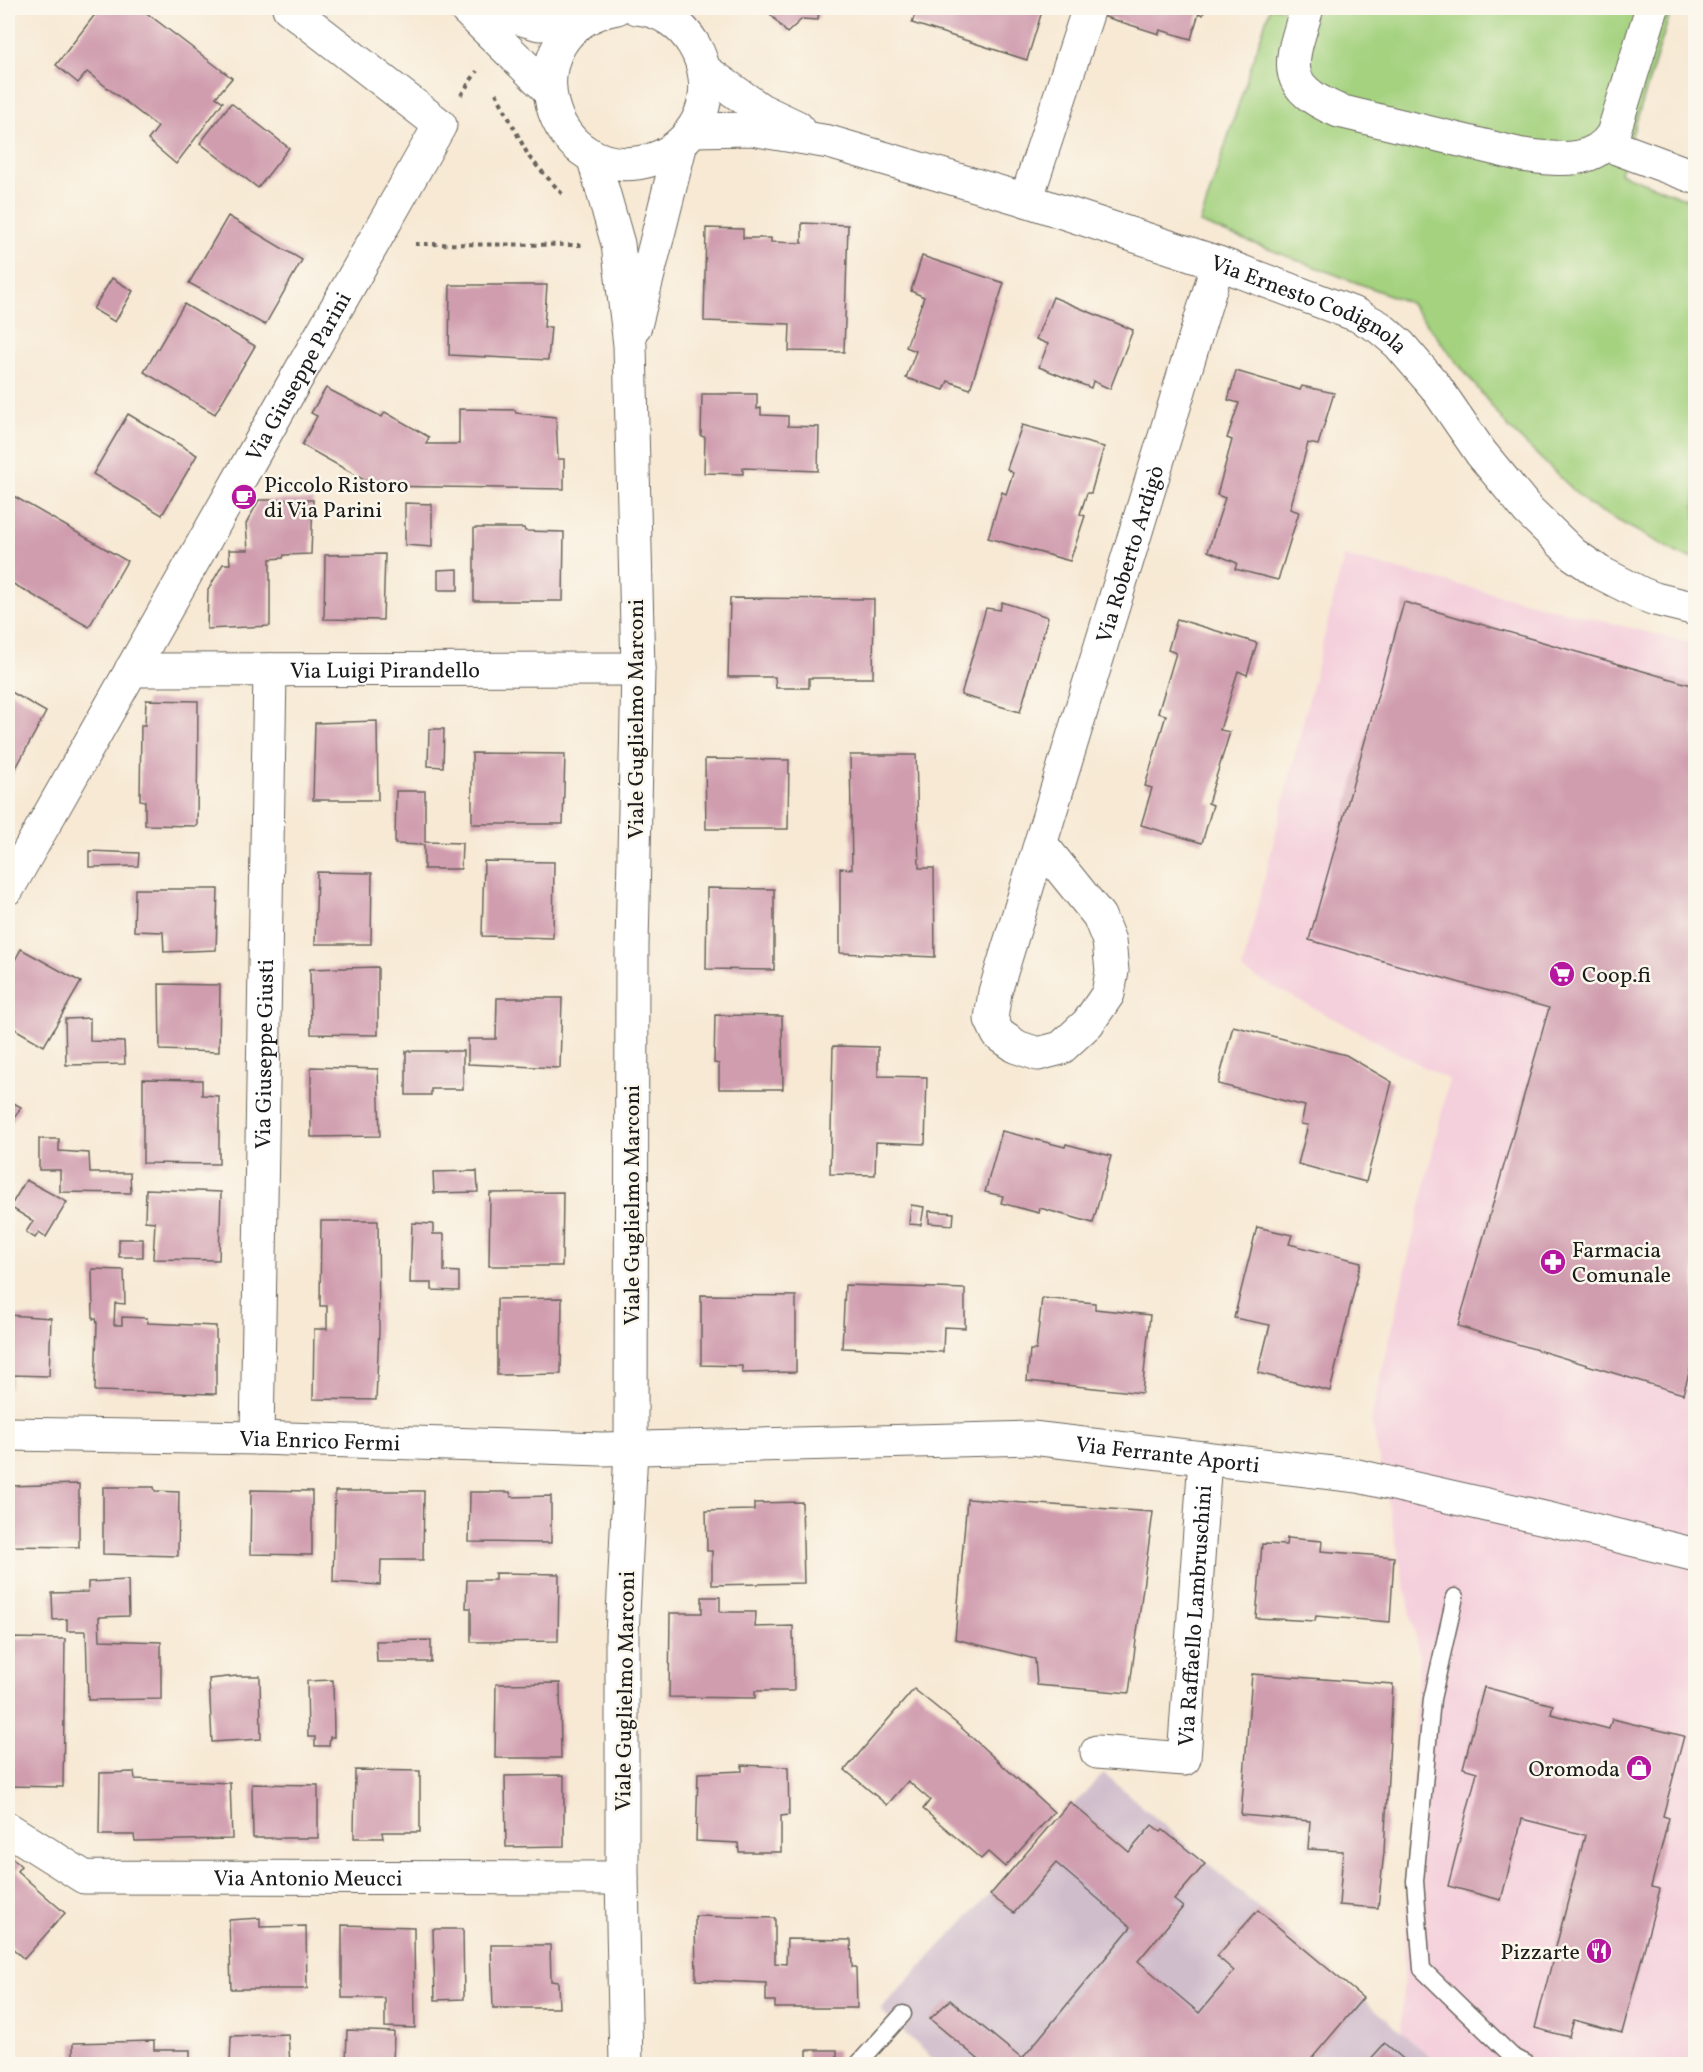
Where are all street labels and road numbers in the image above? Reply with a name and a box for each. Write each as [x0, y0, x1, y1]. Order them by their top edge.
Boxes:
street label: Via Ernesto Codignola [1206, 249, 1414, 362]
street label: Via Giuseppe Parini [239, 287, 360, 468]
street label: Via Roberto Ardigò [1090, 462, 1173, 647]
street label: Viale Guglielmo Marconi [622, 599, 653, 839]
street label: Via Luigi Pirandello [290, 656, 480, 688]
street label: Via Giuseppe Giusti [249, 959, 283, 1149]
street label: Viale Guglielmo Marconi [618, 1085, 649, 1325]
street label: Via Enrico Fermi [239, 1425, 401, 1461]
street label: Via Ferrante Aporti [1074, 1430, 1261, 1482]
street label: Via Raffaello Lambruschini [1172, 1484, 1221, 1748]
street label: Viale Guglielmo Marconi [609, 1571, 644, 1812]
street label: Via Antonio Meucci [214, 1864, 403, 1896]

